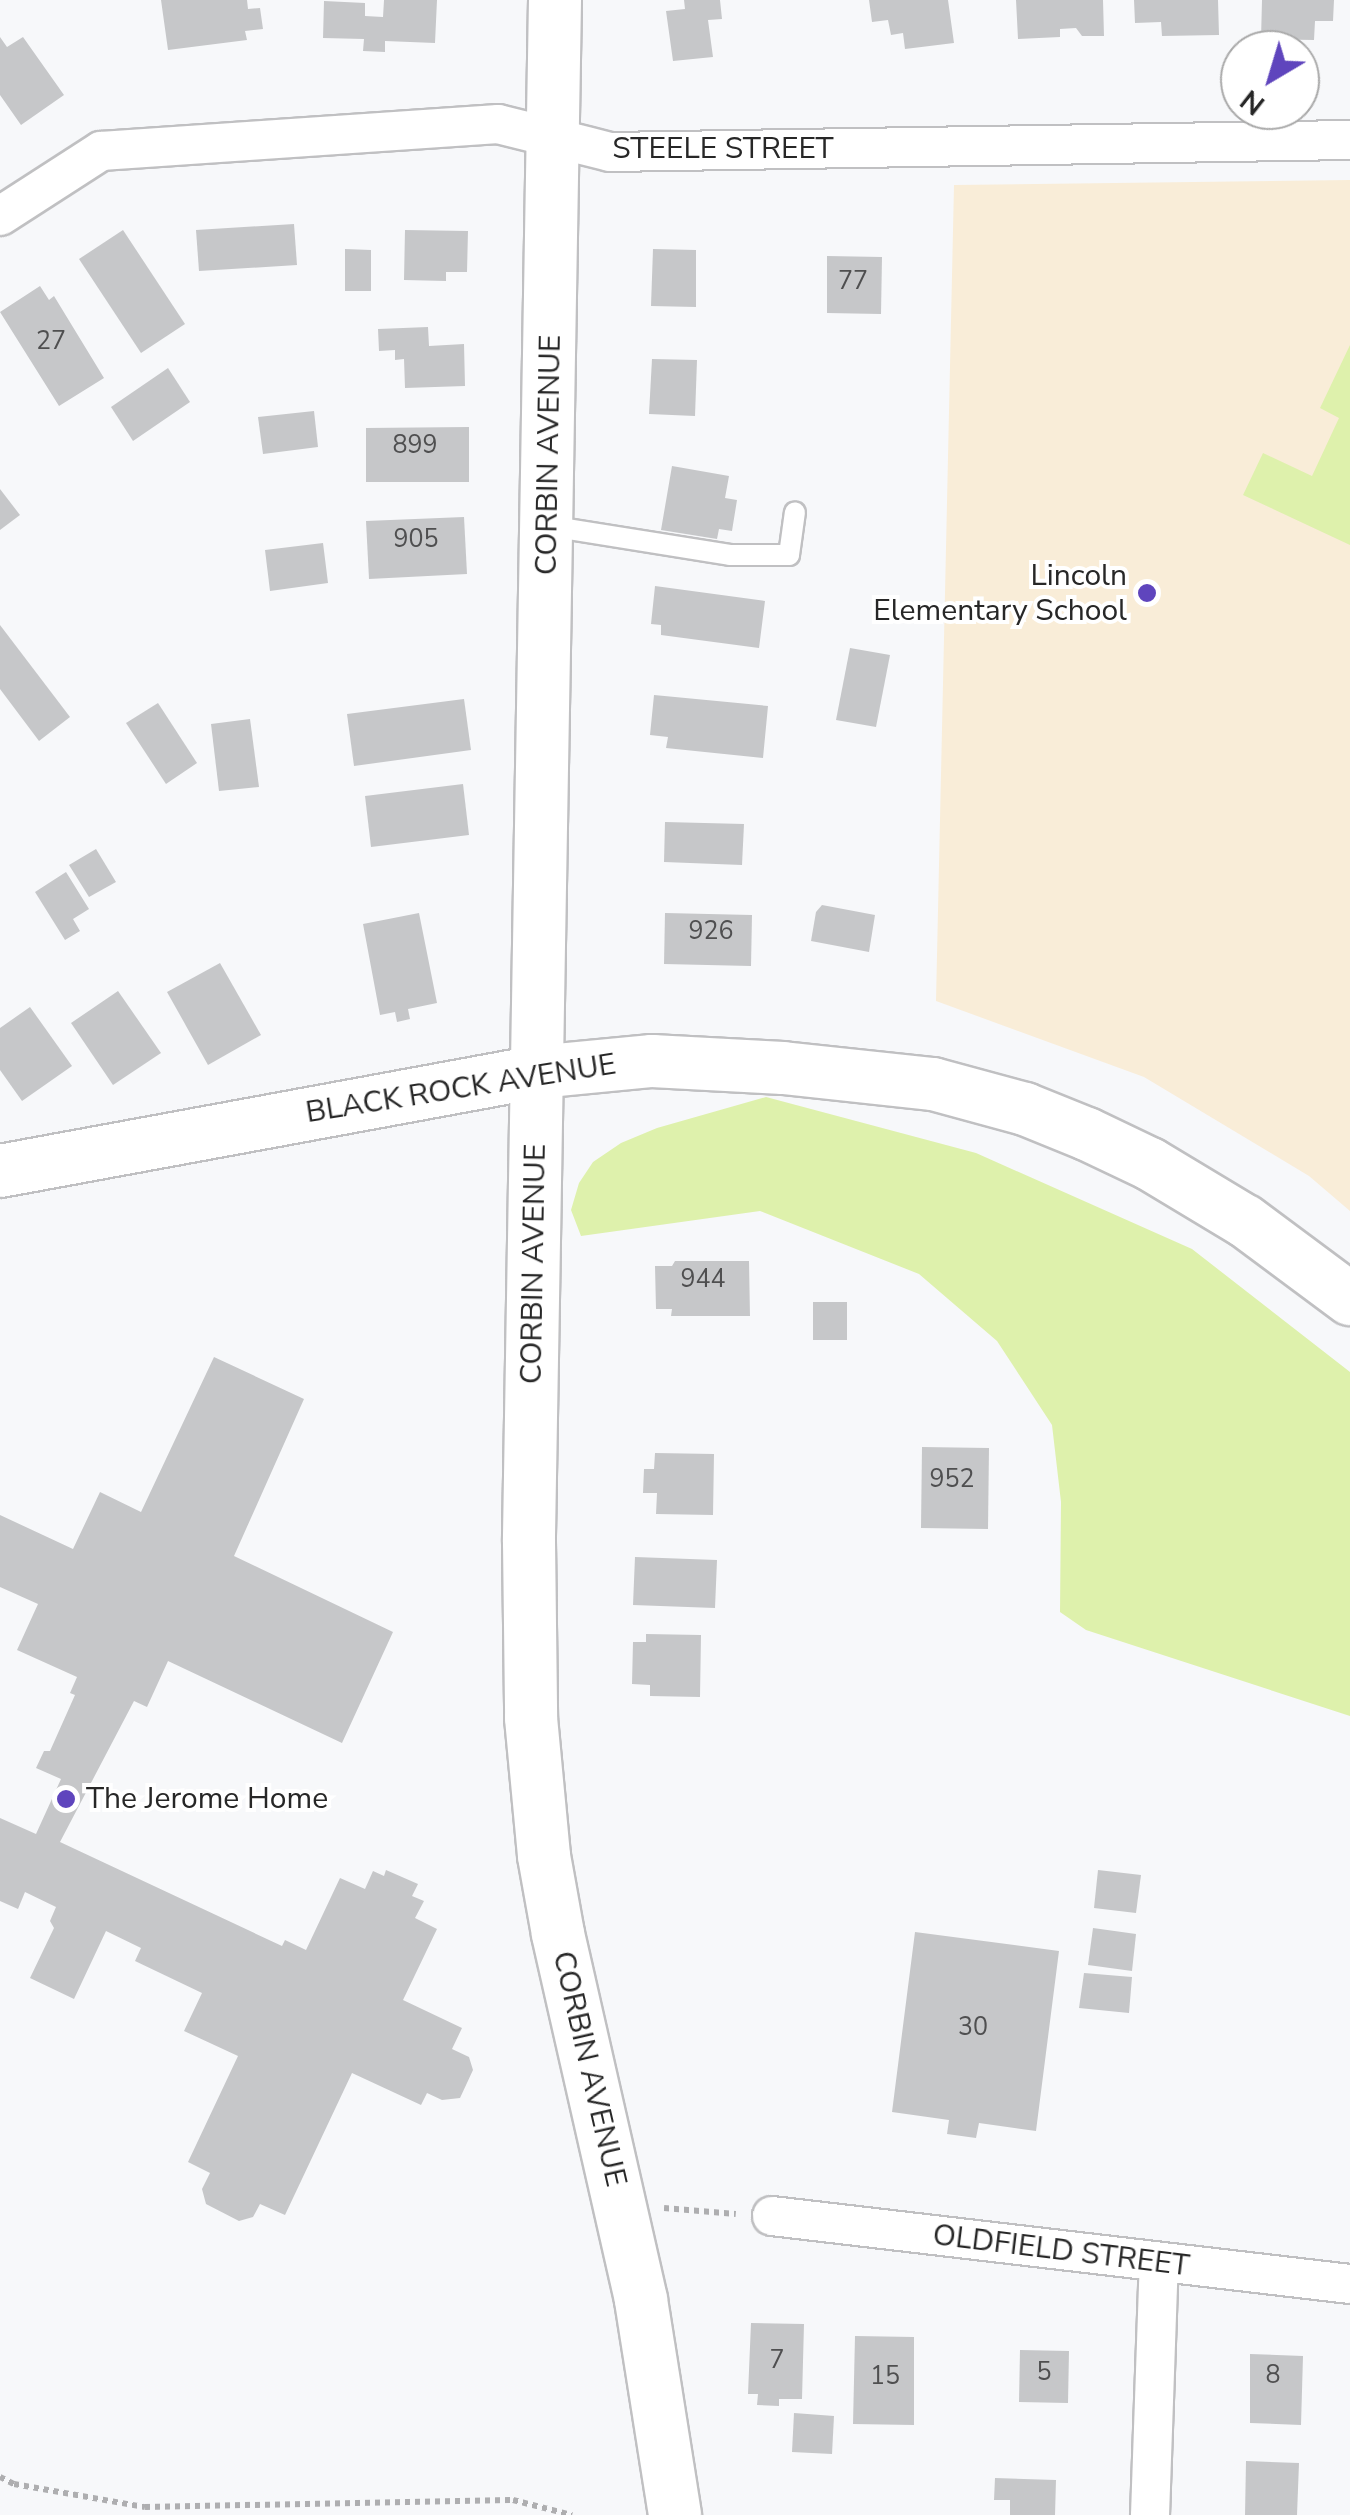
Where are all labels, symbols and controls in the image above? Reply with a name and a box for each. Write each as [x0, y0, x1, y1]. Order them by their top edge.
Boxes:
north arrow [1220, 30, 1320, 130]
text: N [1233, 81, 1273, 123]
street label: STEELE STREET [612, 131, 834, 167]
house number: 77 [838, 266, 868, 296]
house number: 27 [36, 326, 66, 356]
street label: CORBIN AVENUE [529, 334, 569, 576]
house number: 899 [393, 430, 437, 460]
house number: 905 [394, 524, 438, 554]
place label: Lincoln Elementary School [873, 558, 1127, 628]
marker: Lincoln Elementary School [1136, 582, 1158, 604]
house number: 926 [689, 916, 733, 946]
street label: BLACK ROCK AVENUE [303, 1047, 619, 1131]
street label: CORBIN AVENUE [514, 1143, 554, 1385]
house number: 944 [681, 1264, 725, 1294]
house number: 952 [930, 1464, 974, 1494]
place label: The Jerome Home [86, 1781, 328, 1817]
marker: The Jerome Home [55, 1788, 77, 1810]
street label: CORBIN AVENUE [544, 1948, 634, 2190]
house number: 30 [958, 2012, 988, 2042]
street label: OLDFIELD STREET [931, 2217, 1191, 2285]
house number: 7 [770, 2345, 784, 2375]
house number: 5 [1037, 2357, 1051, 2387]
house number: 8 [1266, 2360, 1280, 2390]
house number: 15 [870, 2361, 900, 2391]

